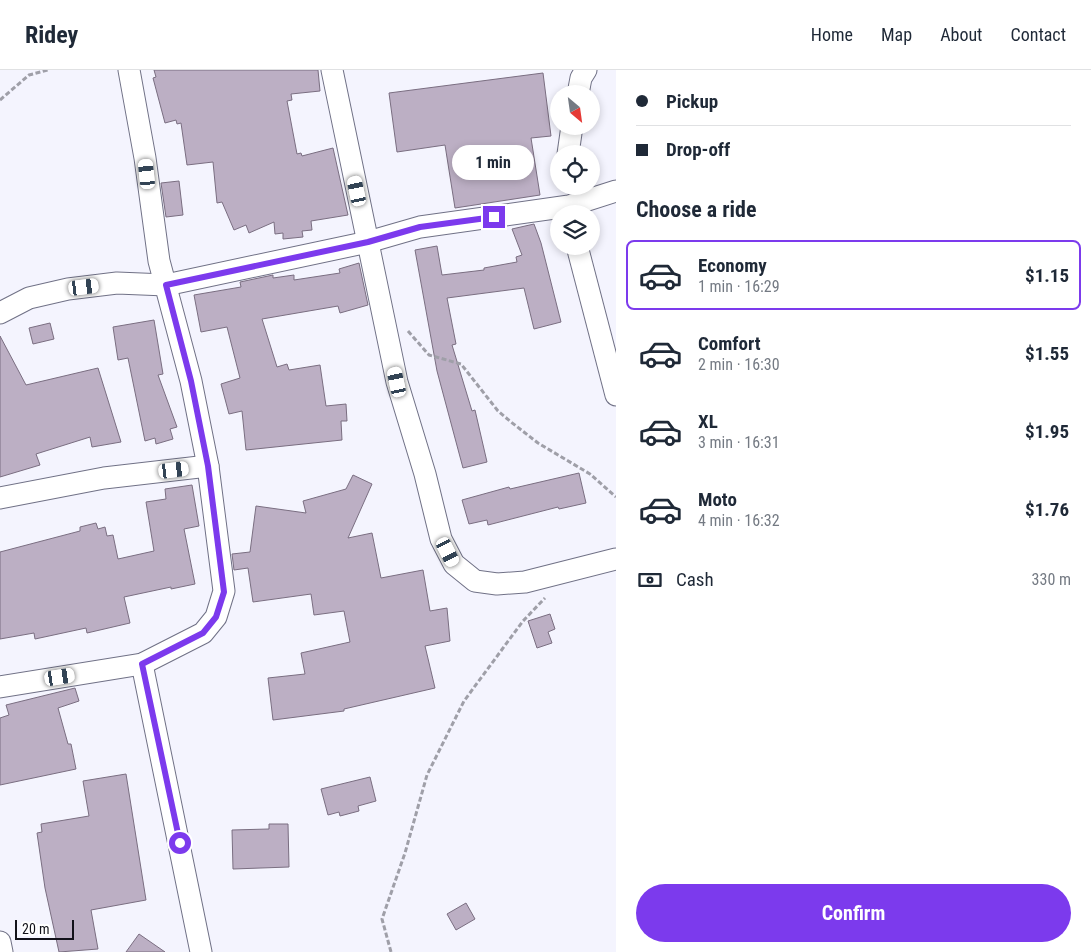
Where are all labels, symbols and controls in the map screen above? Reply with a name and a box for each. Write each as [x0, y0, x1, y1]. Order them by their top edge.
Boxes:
text: Ridey [25, 21, 78, 49]
text: Home [811, 24, 853, 45]
text: Map [881, 24, 912, 45]
text: About [940, 24, 982, 45]
text: Contact [1010, 24, 1066, 45]
north arrow [550, 85, 600, 135]
map controls [550, 85, 600, 255]
text: Pickup [666, 90, 718, 113]
text: Drop-off [666, 138, 730, 161]
callout: 1 min [453, 144, 535, 180]
button: locate [550, 145, 600, 195]
text: 1 min [475, 153, 511, 172]
car [137, 158, 156, 190]
car [346, 175, 367, 207]
text: Choose a ride [636, 197, 757, 222]
button: layers [550, 205, 600, 255]
route end [483, 206, 505, 228]
icon: car [638, 253, 683, 298]
text: Economy [698, 254, 767, 277]
text: $1.15 [1025, 264, 1069, 287]
text: 1 min · 16:29 [698, 277, 780, 296]
car [68, 278, 99, 296]
icon: car [638, 331, 683, 376]
text: Comfort [698, 332, 761, 355]
text: $1.55 [1025, 342, 1069, 365]
text: 2 min · 16:30 [698, 355, 780, 374]
car [386, 366, 407, 398]
icon: car [638, 409, 683, 454]
text: XL [698, 410, 718, 433]
text: $1.95 [1025, 420, 1069, 443]
text: 3 min · 16:31 [698, 433, 780, 452]
car [158, 461, 189, 479]
icon: car [638, 487, 683, 532]
text: Moto [698, 488, 737, 511]
text: $1.76 [1025, 498, 1069, 521]
text: 4 min · 16:32 [698, 511, 780, 530]
car [434, 535, 461, 569]
icon: cash [636, 566, 664, 594]
text: Cash [676, 568, 714, 591]
text: 330 m [1032, 570, 1071, 589]
car [44, 667, 75, 687]
route start [169, 832, 191, 854]
button: Confirm [636, 884, 1071, 942]
scale bar [15, 917, 74, 940]
text: 20 m [22, 921, 50, 937]

